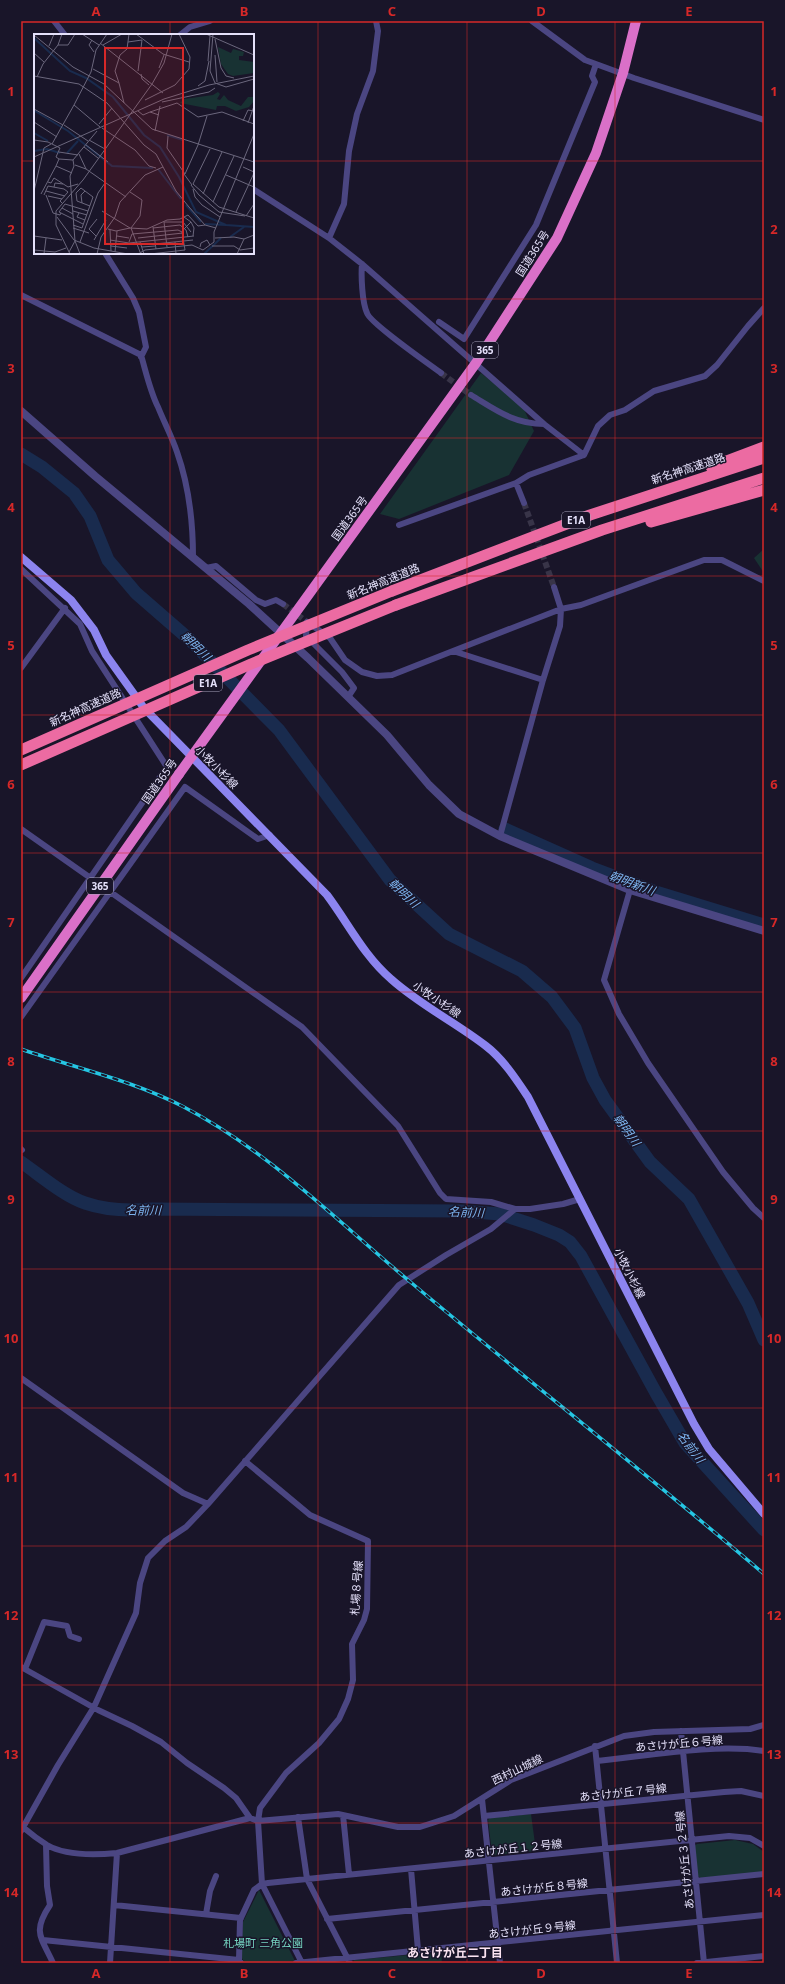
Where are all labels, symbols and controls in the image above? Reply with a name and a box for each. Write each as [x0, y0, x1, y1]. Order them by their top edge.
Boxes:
text: A [92, 2, 101, 20]
text: B [240, 2, 248, 20]
text: C [388, 2, 396, 20]
text: D [536, 2, 546, 20]
text: E [685, 2, 693, 20]
inset map [34, 34, 254, 254]
text: 1 [7, 82, 15, 100]
text: 1 [770, 82, 778, 100]
text: 2 [7, 220, 15, 238]
text: 2 [770, 220, 778, 238]
street label: 国道365号 [512, 227, 552, 279]
road number: 365 [472, 342, 498, 358]
text: 3 [7, 359, 15, 377]
text: 3 [770, 359, 778, 377]
street label: 新名神高速道路 [649, 449, 727, 487]
street label: 国道365号 [328, 493, 370, 543]
text: 4 [7, 498, 15, 516]
text: 4 [770, 498, 778, 516]
road number: E1A [562, 512, 590, 528]
street label: 新名神高速道路 [344, 560, 422, 602]
water label: 朝明川 [177, 627, 216, 666]
text: 5 [7, 636, 15, 654]
text: 5 [770, 636, 778, 654]
road number: E1A [194, 675, 222, 691]
street label: 新名神高速道路 [47, 684, 123, 730]
street label: 小牧小杉線 [192, 742, 242, 792]
street label: 国道365号 [138, 755, 180, 807]
text: 6 [7, 775, 15, 793]
text: 6 [770, 775, 778, 793]
water label: 朝明新川 [607, 867, 659, 900]
water label: 朝明川 [385, 875, 424, 913]
road number: 365 [87, 878, 113, 894]
text: 7 [7, 913, 15, 931]
text: 7 [770, 913, 778, 931]
street label: 小牧小杉線 [410, 977, 464, 1021]
text: 8 [7, 1052, 15, 1070]
text: 8 [770, 1052, 778, 1070]
water label: 朝明川 [610, 1110, 646, 1151]
text: 9 [7, 1190, 15, 1208]
text: 9 [770, 1190, 778, 1208]
water label: 名前川 [125, 1201, 163, 1219]
water label: 名前川 [448, 1203, 486, 1222]
street label: 小牧小杉線 [611, 1245, 649, 1301]
text: 10 [4, 1329, 18, 1347]
text: 10 [767, 1329, 781, 1347]
water label: 名前川 [673, 1428, 710, 1468]
text: 11 [4, 1468, 18, 1486]
text: 11 [767, 1468, 781, 1486]
street label: 札場８号線 [347, 1560, 365, 1616]
text: 12 [4, 1606, 18, 1624]
text: 12 [767, 1606, 781, 1624]
street label: あさけが丘６号線 [635, 1732, 723, 1754]
text: 13 [4, 1745, 18, 1763]
text: 13 [767, 1745, 781, 1763]
street label: 西村山城線 [489, 1751, 545, 1787]
street label: あさけが丘７号線 [578, 1780, 668, 1804]
street label: あさけが丘３２号線 [671, 1810, 697, 1910]
street label: あさけが丘１２号線 [463, 1835, 563, 1861]
street label: あさけが丘８号線 [499, 1875, 589, 1899]
text: 14 [4, 1883, 19, 1901]
text: 14 [767, 1883, 782, 1901]
street label: あさけが丘９号線 [487, 1917, 577, 1941]
park label: 札場町 三角公園 [223, 1935, 303, 1950]
district label: あさけが丘二丁目 [407, 1944, 503, 1961]
text: A [92, 1964, 101, 1982]
text: B [240, 1964, 248, 1982]
text: C [388, 1964, 396, 1982]
text: D [536, 1964, 546, 1982]
text: E [685, 1964, 693, 1982]

